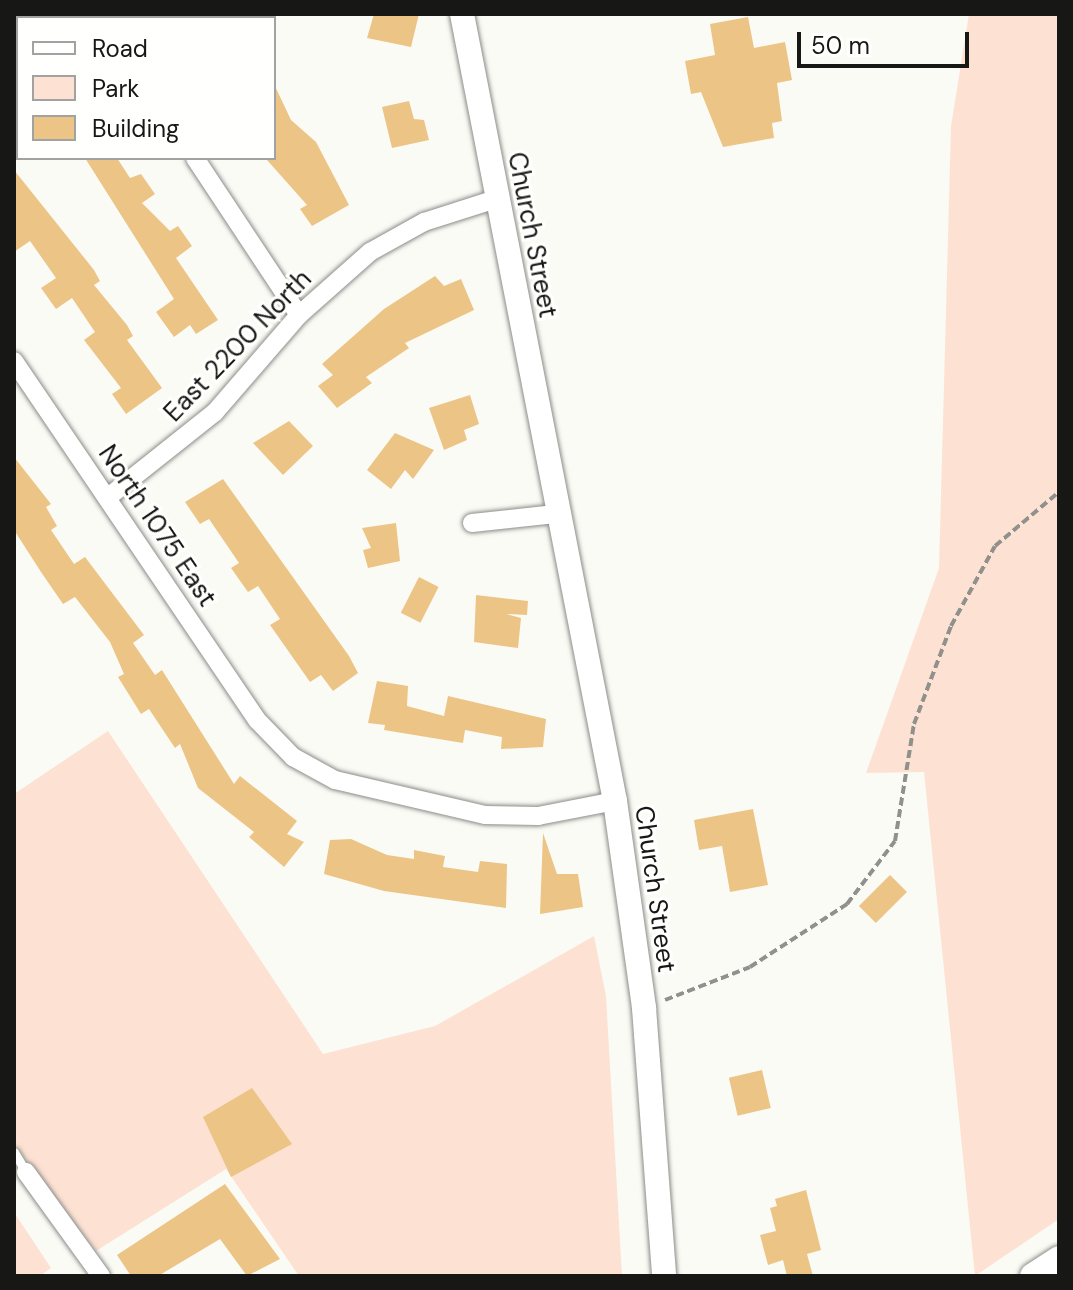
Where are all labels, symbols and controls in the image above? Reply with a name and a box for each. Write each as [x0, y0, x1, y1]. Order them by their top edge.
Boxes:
legend [16, 16, 276, 160]
scale bar [801, 16, 973, 66]
text: 50 m [811, 30, 870, 61]
text: Road [92, 33, 148, 64]
text: Park [92, 73, 139, 104]
text: Building [92, 113, 179, 144]
street label: Church Street [501, 150, 563, 320]
street label: East 2200 North [158, 264, 318, 428]
street label: North 1075 East [92, 439, 222, 613]
street label: Church Street [628, 804, 682, 974]

